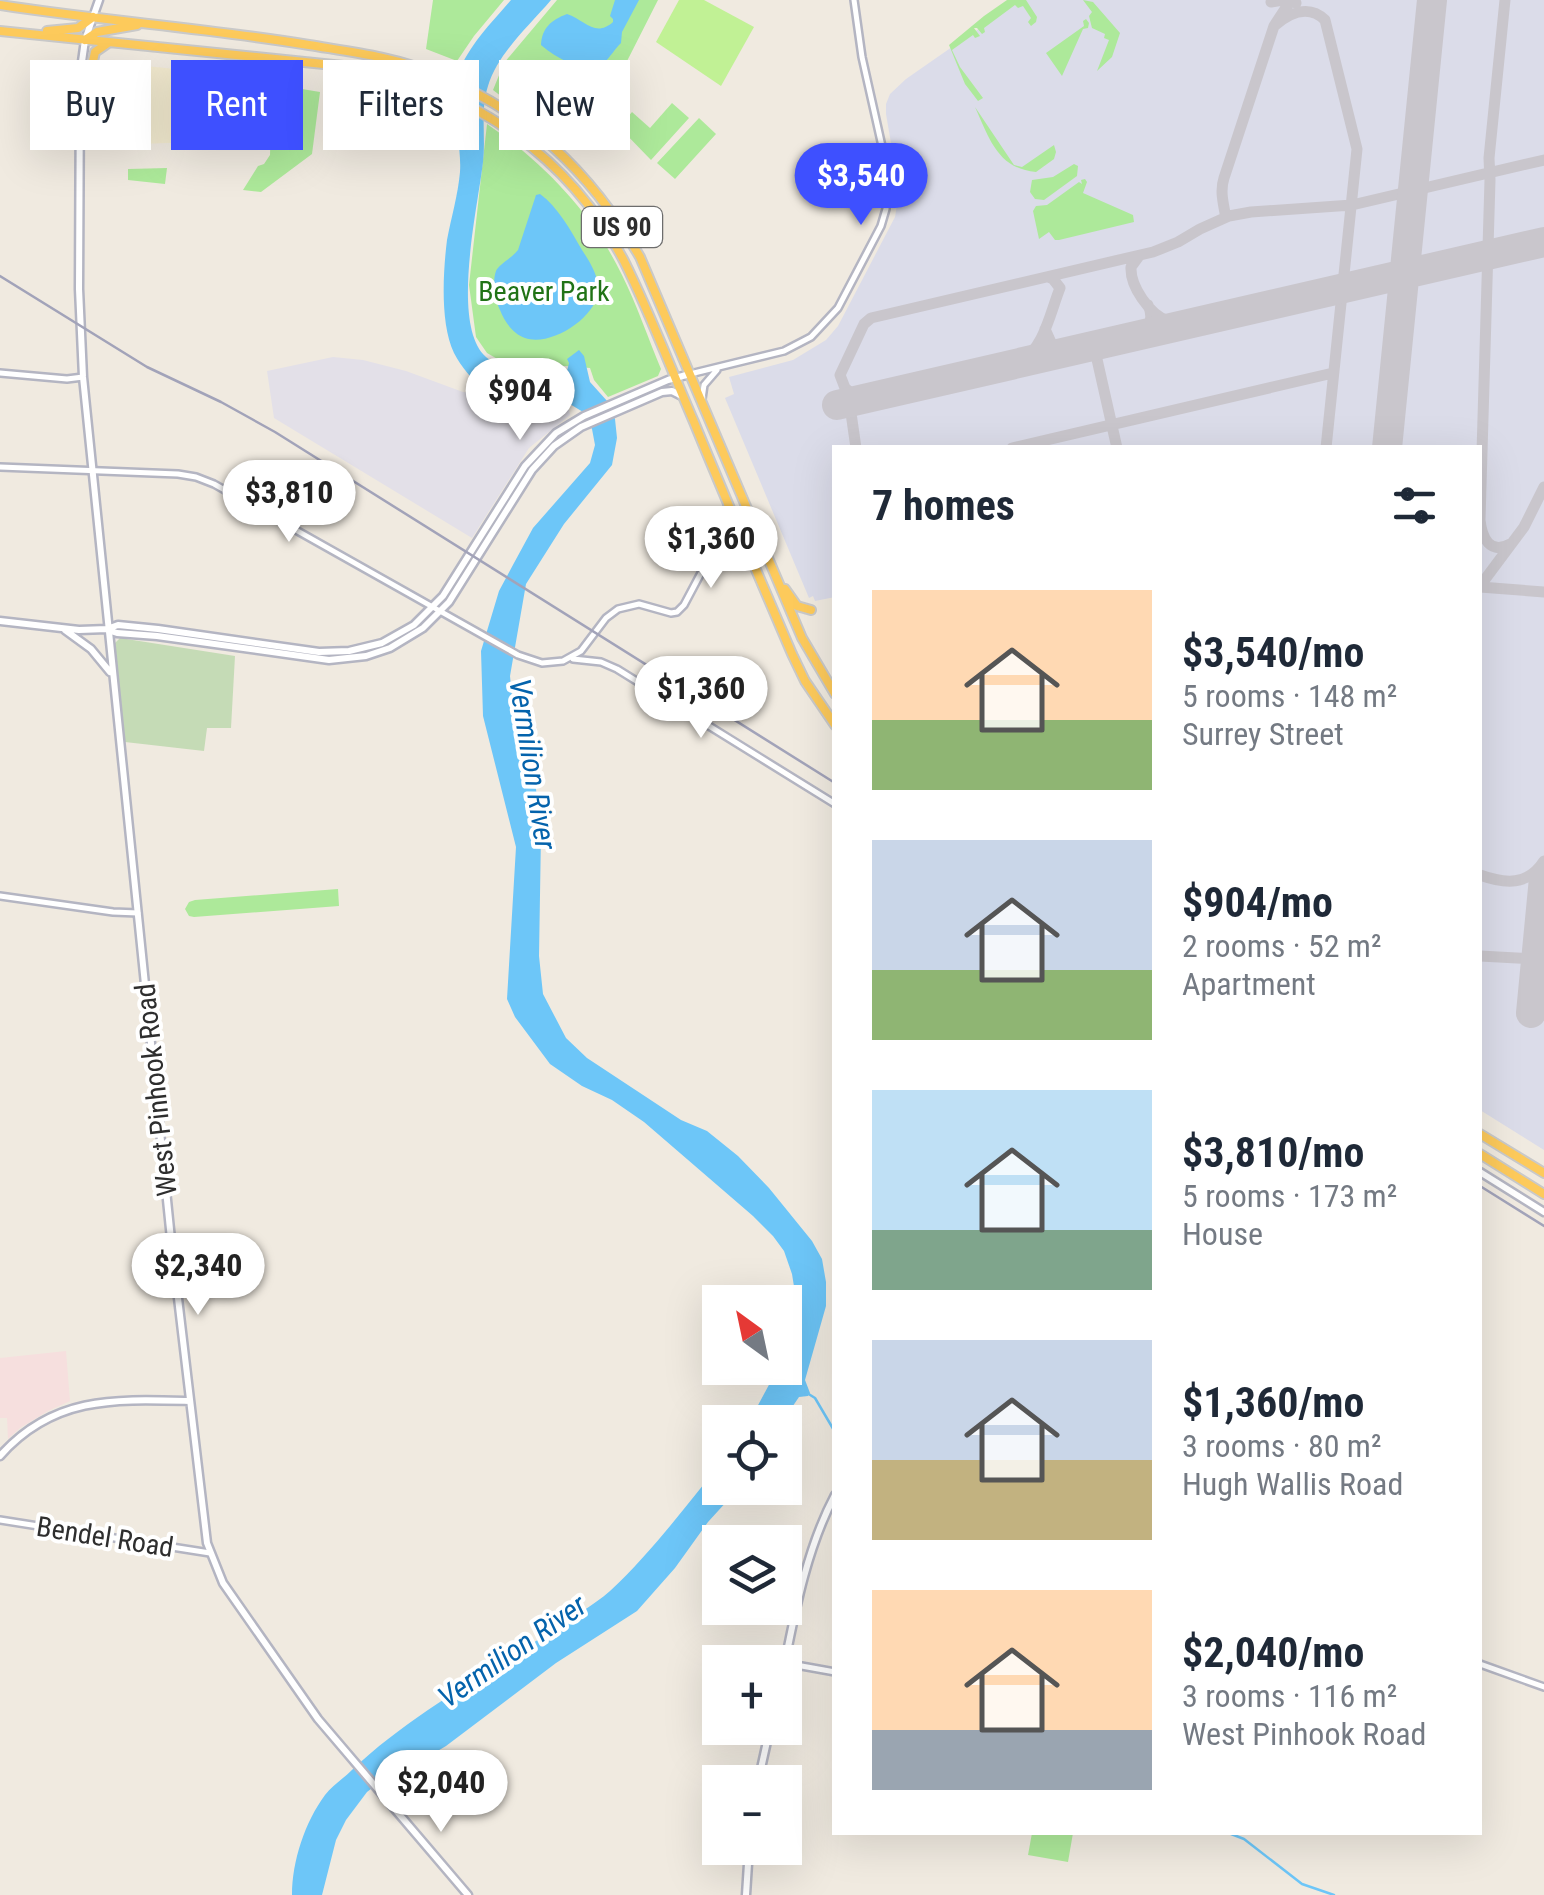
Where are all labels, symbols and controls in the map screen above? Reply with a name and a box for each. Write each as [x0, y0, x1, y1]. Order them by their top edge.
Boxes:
chip: Buy [30, 60, 151, 150]
chip: Rent [171, 60, 303, 150]
chip: Filters [323, 60, 479, 150]
chip: New [499, 60, 630, 150]
pin: $3,540 [780, 143, 942, 228]
text: $3,540 [817, 156, 905, 194]
road number: US 90 [582, 207, 662, 247]
park label: Beaver Park [478, 275, 610, 308]
pin: $904 [461, 358, 579, 443]
text: $904 [488, 371, 552, 409]
pin: $3,810 [208, 460, 370, 545]
text: $3,810 [245, 473, 333, 511]
icon: filters [1387, 478, 1442, 533]
text: 7 homes [872, 481, 1015, 530]
pin: $1,360 [630, 506, 792, 591]
text: $1,360 [667, 519, 755, 557]
text: $3,540/mo [1182, 628, 1364, 677]
icon: home [952, 630, 1072, 750]
pin: $1,360 [620, 656, 782, 741]
text: $1,360 [657, 669, 745, 707]
water label: Vermilion River [502, 676, 564, 853]
text: 5 rooms · 148 m² [1182, 677, 1397, 715]
text: Surrey Street [1182, 715, 1344, 753]
text: $904/mo [1182, 878, 1333, 927]
icon: home [952, 880, 1072, 1000]
text: 2 rooms · 52 m² [1182, 927, 1381, 965]
text: Apartment [1182, 965, 1316, 1003]
street label: West Pinhook Road [128, 982, 184, 1198]
text: $3,810/mo [1182, 1128, 1364, 1177]
icon: home [952, 1130, 1072, 1250]
text: 5 rooms · 173 m² [1182, 1177, 1397, 1215]
text: House [1182, 1215, 1263, 1253]
pin: $2,340 [117, 1233, 279, 1318]
text: $2,340 [154, 1246, 242, 1284]
north arrow [702, 1285, 802, 1385]
map controls [702, 1285, 802, 1865]
text: $1,360/mo [1182, 1378, 1364, 1427]
icon: home [952, 1380, 1072, 1500]
button: locate [702, 1405, 802, 1505]
text: 3 rooms · 80 m² [1182, 1427, 1381, 1465]
text: Hugh Wallis Road [1182, 1465, 1403, 1503]
street label: Bendel Road [34, 1510, 176, 1564]
button: layers [702, 1525, 802, 1625]
water label: Vermilion River [431, 1587, 594, 1715]
text: $2,040/mo [1182, 1628, 1364, 1677]
icon: home [952, 1630, 1072, 1750]
button: + [702, 1645, 802, 1745]
text: 3 rooms · 116 m² [1182, 1677, 1397, 1715]
text: West Pinhook Road [1182, 1715, 1426, 1753]
pin: $2,040 [360, 1750, 522, 1835]
text: $2,040 [397, 1763, 485, 1801]
button: − [702, 1765, 802, 1865]

